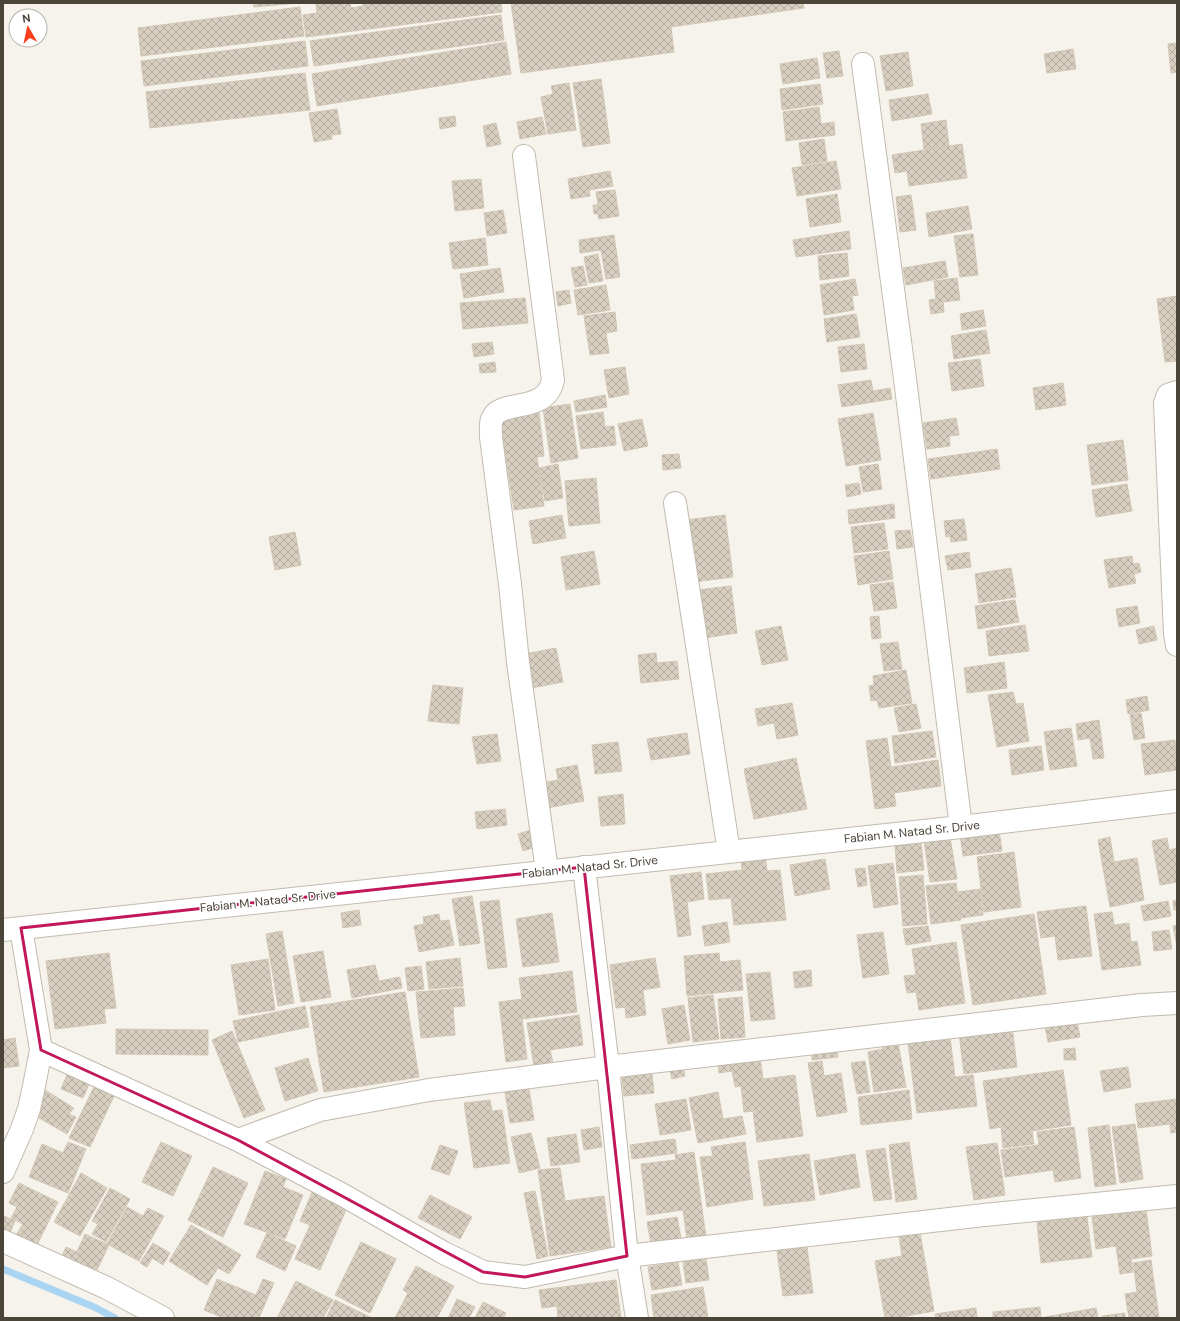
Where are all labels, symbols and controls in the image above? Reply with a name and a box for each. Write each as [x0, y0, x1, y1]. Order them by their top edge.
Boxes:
north arrow [8, 8, 48, 48]
text: N [21, 11, 31, 26]
street label: Fabian M. Natad Sr. Drive [843, 817, 981, 847]
street label: Fabian M. Natad Sr. Drive [521, 852, 659, 882]
street label: Fabian M. Natad Sr. Drive [199, 886, 337, 916]

